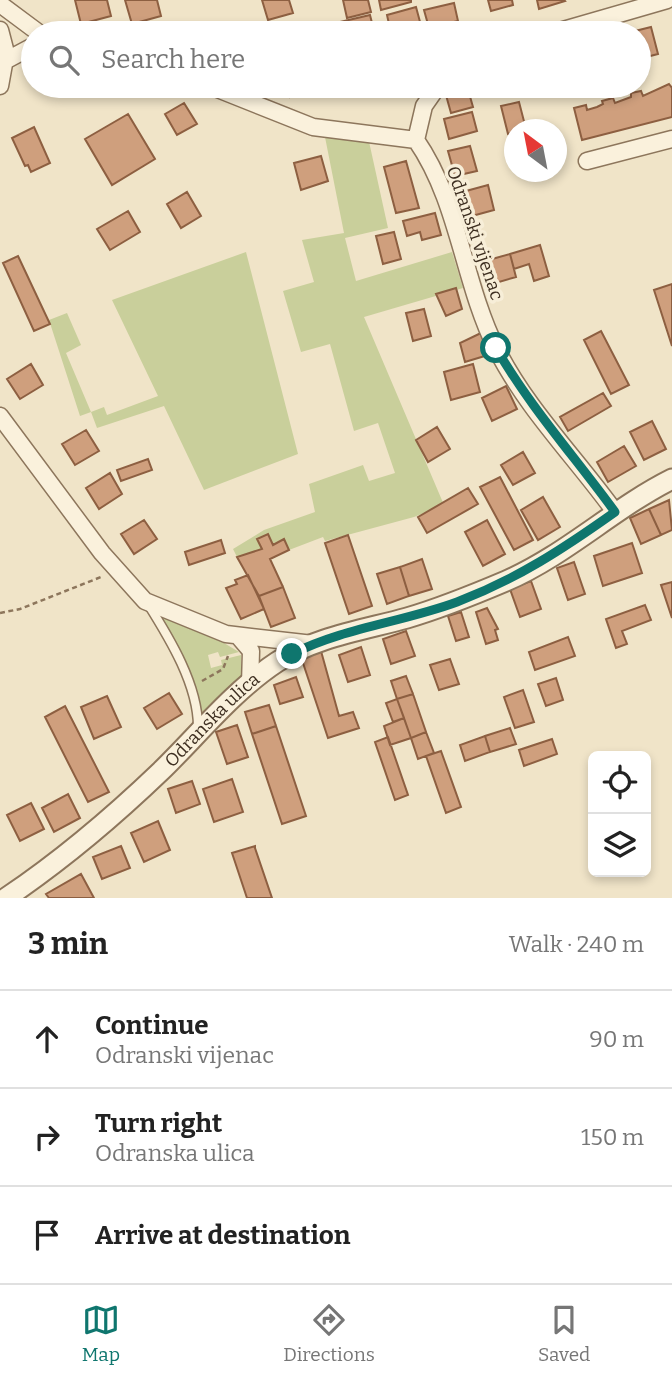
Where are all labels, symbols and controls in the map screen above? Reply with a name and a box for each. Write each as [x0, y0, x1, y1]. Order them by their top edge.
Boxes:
search box [21, 21, 651, 98]
icon: search [45, 41, 83, 79]
text: Search here [101, 44, 245, 75]
north arrow [504, 119, 567, 182]
street label: Odranski vijenac [442, 163, 508, 303]
route start [480, 332, 511, 363]
route end [276, 638, 307, 669]
street label: Odranska ulica [160, 668, 264, 772]
map controls [588, 751, 651, 877]
button: locate [588, 751, 651, 814]
button: layers [588, 814, 651, 877]
text: 3 min [28, 926, 108, 962]
text: Walk · 240 m [509, 930, 644, 958]
text: Continue [95, 1010, 209, 1041]
icon: ahead [28, 1020, 66, 1058]
text: 90 m [589, 1025, 644, 1053]
text: Odranski vijenac [95, 1041, 274, 1069]
text: Turn right [95, 1108, 222, 1139]
icon: right [28, 1118, 66, 1156]
text: 150 m [581, 1123, 644, 1151]
text: Odranska ulica [95, 1139, 254, 1167]
icon: arrive [28, 1216, 66, 1254]
text: Arrive at destination [95, 1220, 350, 1251]
tab: Map [82, 1301, 120, 1366]
tab: Directions [283, 1301, 375, 1366]
tab: Saved [538, 1301, 590, 1366]

